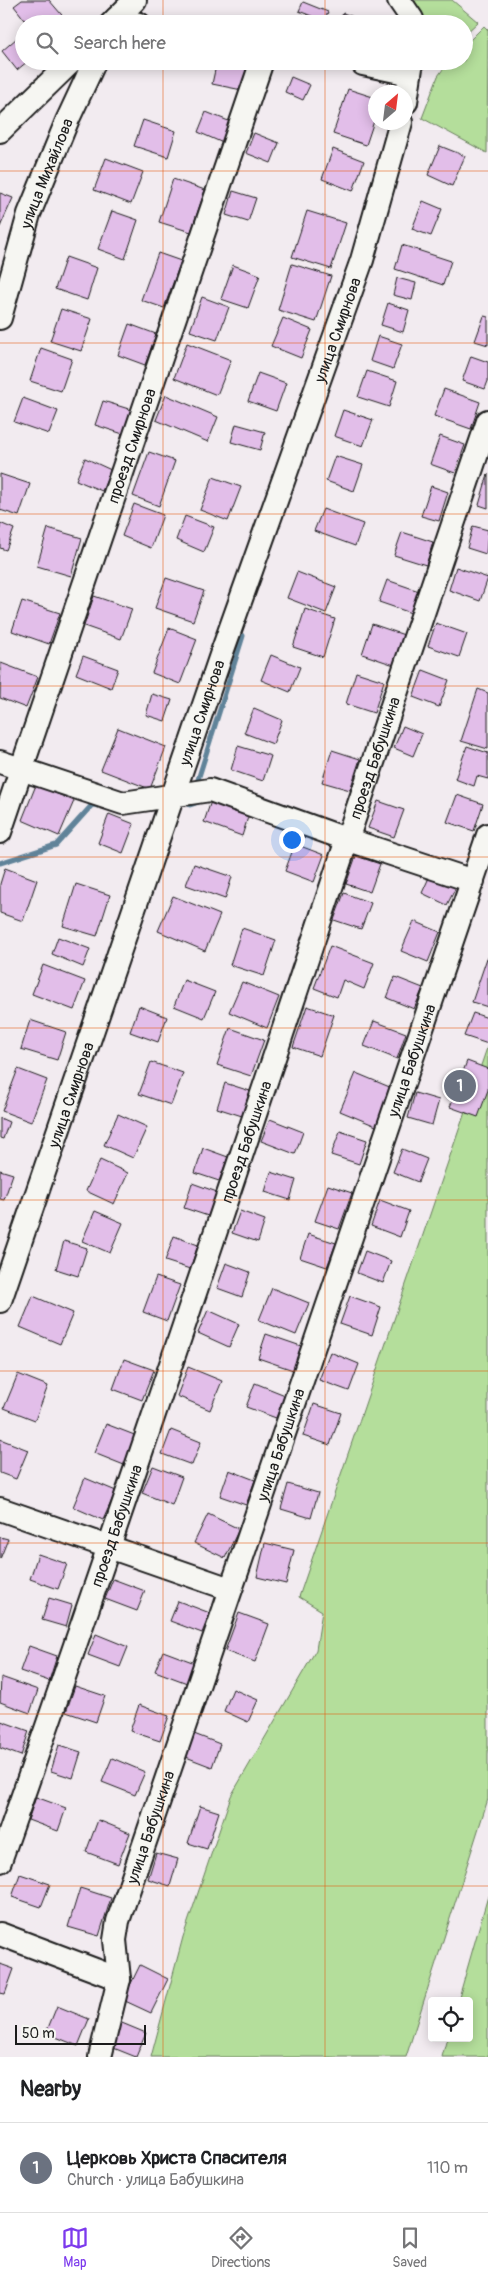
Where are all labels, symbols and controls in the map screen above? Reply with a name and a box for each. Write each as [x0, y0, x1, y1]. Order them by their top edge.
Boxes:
search box [15, 15, 473, 70]
icon: search [33, 29, 61, 57]
text: Search here [73, 31, 166, 55]
north arrow [368, 85, 413, 130]
street label: улица Михайлова [16, 115, 78, 232]
street label: улица Смирнова [310, 275, 366, 386]
street label: проезд Смирнова [103, 386, 161, 506]
street label: улица Смирнова [175, 657, 230, 769]
street label: проезд Бабушкина [346, 694, 405, 822]
your location [279, 827, 305, 853]
street label: улица Бабушкина [383, 1001, 441, 1121]
street label: улица Смирнова [44, 1040, 99, 1151]
pin: 1 [444, 1067, 476, 1105]
street label: проезд Бабушкина [217, 1078, 277, 1206]
street label: улица Бабушкина [252, 1386, 310, 1505]
street label: проезд Бабушкина [87, 1462, 147, 1590]
street label: улица Бабушкина [122, 1768, 179, 1887]
map controls [428, 1997, 473, 2042]
button: locate [428, 1997, 473, 2042]
scale bar [15, 2022, 146, 2045]
text: 50 m [22, 2025, 55, 2042]
text: Nearby [20, 2076, 81, 2103]
text: Церковь Христа Спасителя [67, 2146, 287, 2170]
text: 1 [33, 2158, 39, 2178]
text: 110 m [427, 2158, 468, 2178]
text: Church · улица Бабушкина [67, 2170, 244, 2190]
tab: Map [61, 2224, 89, 2271]
tab: Directions [211, 2224, 270, 2271]
tab: Saved [392, 2224, 427, 2271]

